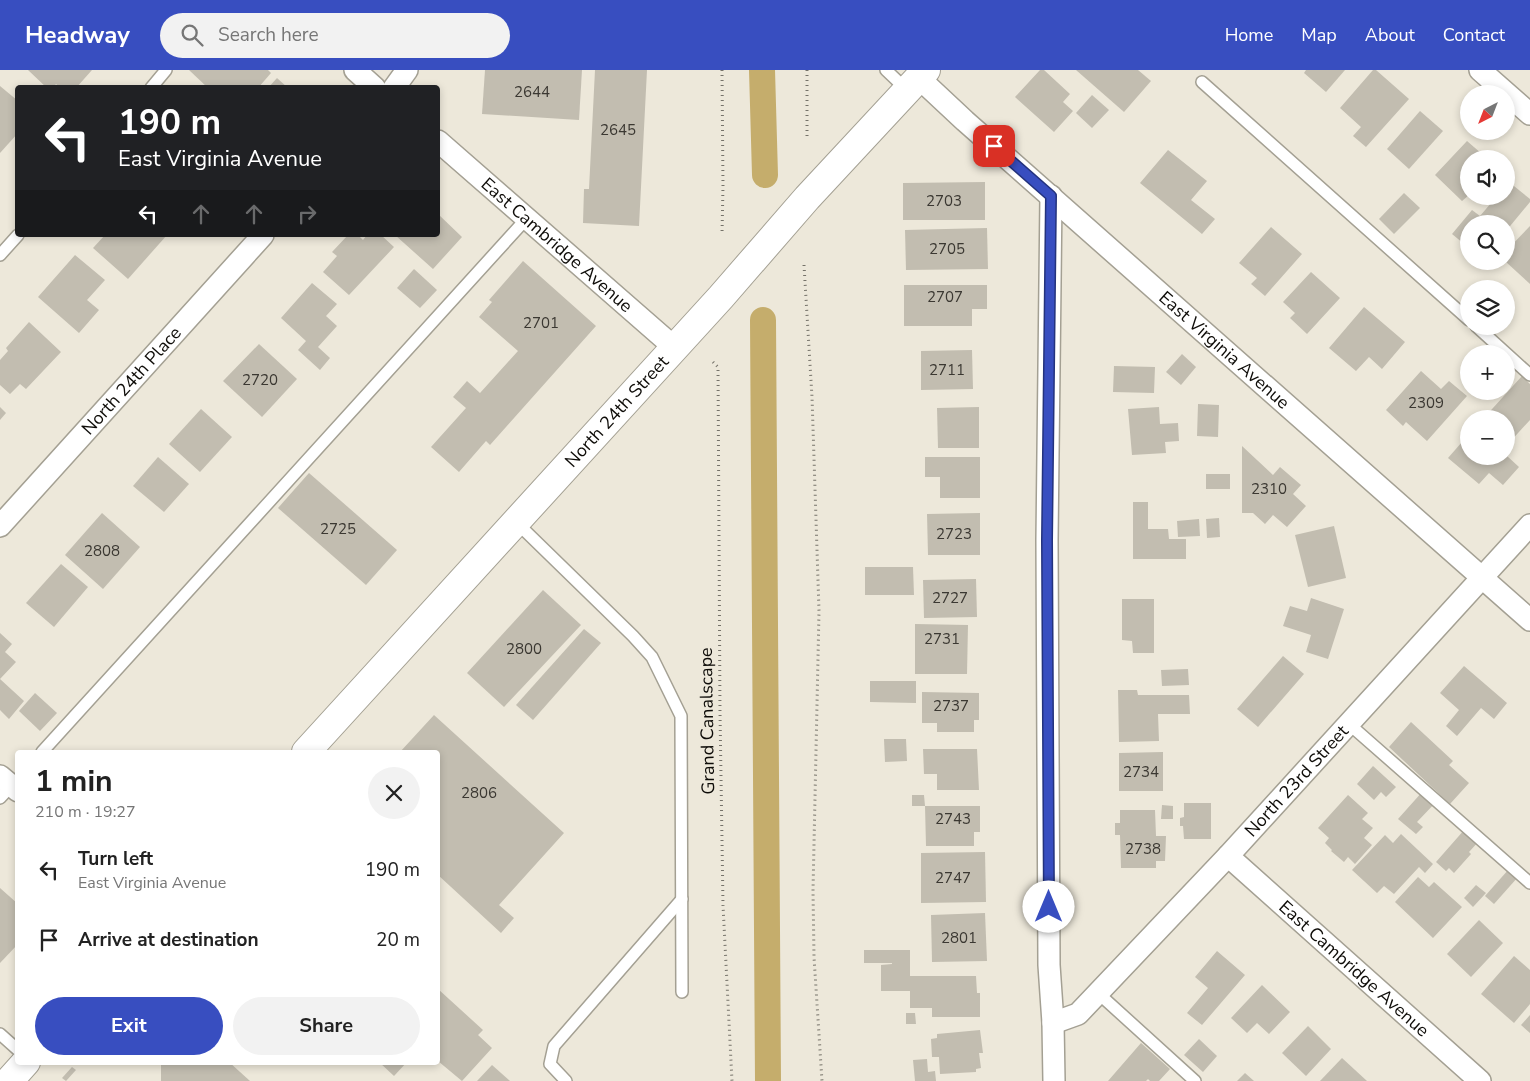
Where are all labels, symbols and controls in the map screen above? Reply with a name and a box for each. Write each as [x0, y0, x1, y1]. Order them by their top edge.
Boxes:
search box [160, 13, 510, 58]
text: Headway [25, 19, 130, 51]
icon: search [178, 21, 206, 49]
text: Search here [218, 22, 319, 48]
text: Home [1225, 23, 1273, 47]
text: Map [1301, 23, 1337, 47]
text: About [1365, 23, 1415, 47]
text: Contact [1443, 23, 1505, 47]
house number: 2644 [514, 82, 550, 102]
north arrow [1460, 85, 1515, 140]
map controls [1460, 85, 1515, 465]
text: 190 m [118, 99, 221, 146]
icon: left [35, 105, 100, 170]
house number: 2645 [600, 120, 636, 140]
pin [973, 125, 1015, 167]
icon: arrive [980, 132, 1008, 160]
text: East Virginia Avenue [118, 144, 322, 174]
button: sound [1460, 150, 1515, 205]
street label: East Cambridge Avenue [476, 172, 638, 318]
house number: 2703 [926, 191, 962, 211]
icon: left [134, 200, 162, 228]
icon: ahead [187, 200, 215, 228]
icon: ahead [240, 200, 268, 228]
icon: right [293, 200, 321, 228]
button: search [1460, 215, 1515, 270]
house number: 2705 [929, 239, 965, 259]
button: layers [1460, 280, 1515, 335]
street label: East Virginia Avenue [1154, 286, 1295, 414]
house number: 2707 [927, 287, 963, 307]
house number: 2701 [523, 313, 559, 333]
street label: North 24th Place [76, 321, 187, 440]
button: + [1460, 345, 1515, 400]
street label: North 24th Street [559, 350, 674, 472]
house number: 2711 [929, 360, 965, 380]
house number: 2720 [242, 370, 278, 390]
house number: 2309 [1408, 393, 1444, 413]
button: − [1460, 410, 1515, 465]
house number: 2310 [1251, 479, 1287, 499]
house number: 2725 [320, 519, 356, 539]
house number: 2723 [936, 524, 972, 544]
house number: 2808 [84, 541, 120, 561]
house number: 2727 [932, 588, 968, 608]
house number: 2731 [924, 629, 960, 649]
house number: 2800 [506, 639, 542, 659]
street label: Grand Canalscape [694, 647, 720, 795]
house number: 2737 [933, 696, 969, 716]
street label: North 23rd Street [1239, 719, 1354, 842]
text: 1 min [35, 761, 113, 802]
house number: 2734 [1123, 762, 1159, 782]
button: close [368, 767, 420, 819]
house number: 2806 [461, 783, 497, 803]
text: 210 m · 19:27 [35, 801, 136, 823]
house number: 2743 [935, 809, 971, 829]
house number: 2738 [1125, 839, 1161, 859]
text: Turn left [78, 846, 153, 872]
icon: left [35, 856, 63, 884]
text: 190 m [365, 857, 420, 883]
house number: 2747 [935, 868, 971, 888]
text: East Virginia Avenue [78, 872, 226, 894]
position arrow [1022, 880, 1074, 932]
street label: East Cambridge Avenue [1274, 895, 1434, 1042]
icon: arrive [35, 926, 63, 954]
text: Arrive at destination [78, 927, 259, 953]
text: 20 m [376, 927, 420, 953]
house number: 2801 [941, 928, 977, 948]
button: Exit [35, 997, 223, 1055]
button: Share [233, 997, 420, 1055]

